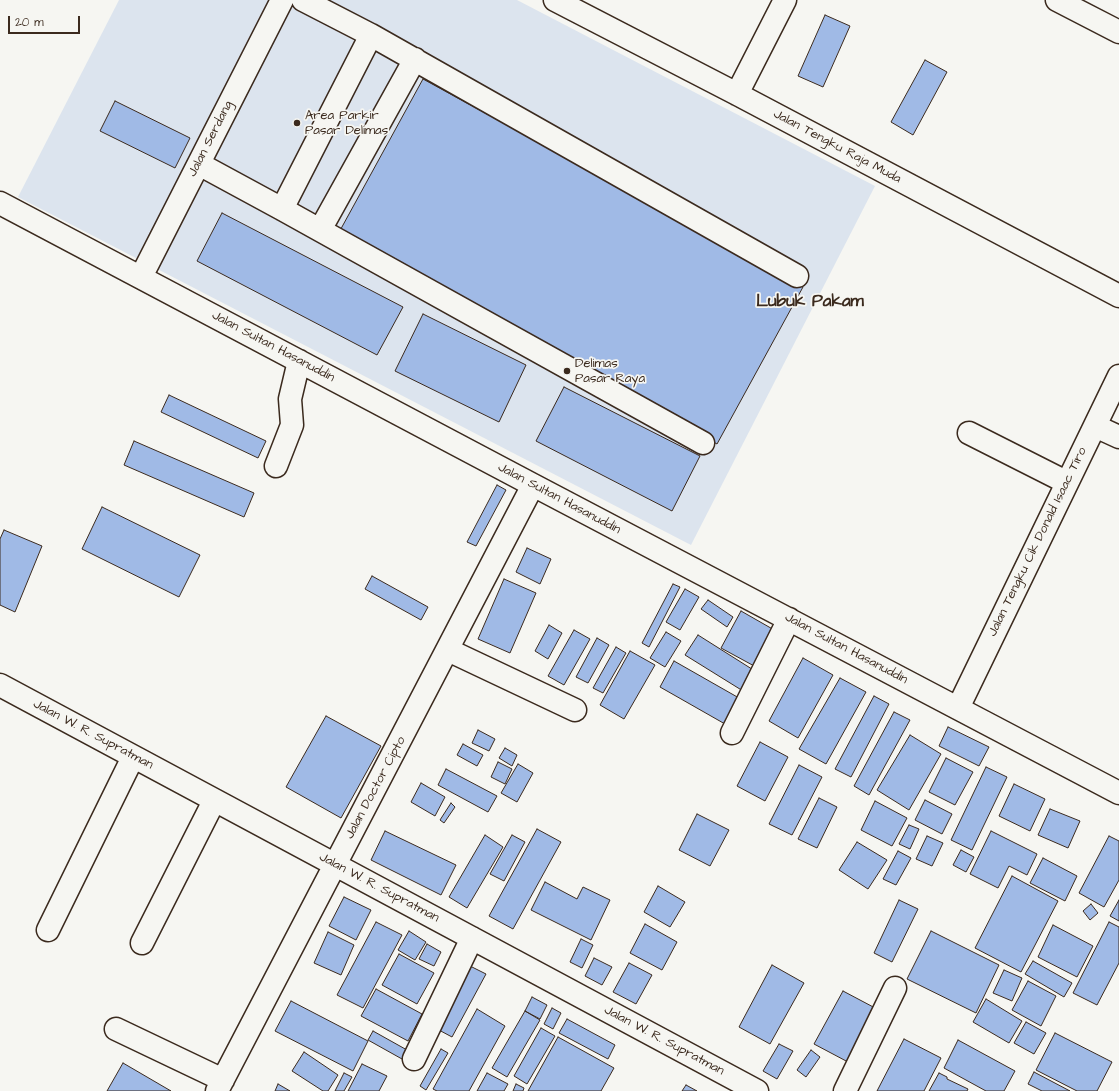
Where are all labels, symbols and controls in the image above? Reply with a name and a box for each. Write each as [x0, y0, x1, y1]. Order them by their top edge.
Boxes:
scale bar [10, 8, 82, 34]
text: 20 m [15, 14, 44, 31]
street label: Jalan Serdang [185, 99, 237, 179]
street label: Jalan Tengku Raja Muda [770, 107, 904, 187]
place label: Area Parkir Pasar Delimas [305, 108, 388, 139]
marker: Area Parkir Pasar Delimas [292, 118, 302, 128]
district label: Lubuk Pakam [756, 292, 864, 312]
street label: Jalan Sultan Hasanuddin [209, 308, 337, 386]
place label: Delimas Pasar Raya [575, 356, 645, 387]
marker: Delimas Pasar Raya [562, 366, 572, 376]
street label: Jalan Tengku Cik Donald Isaac Tiro [985, 445, 1091, 639]
street label: Jalan Sultan Hasanuddin [495, 460, 623, 538]
street label: Jalan Sultan Hasanuddin [782, 610, 910, 688]
street label: Jalan W. R. Supratman [30, 697, 156, 773]
street label: Jalan Doctor Cipto [342, 734, 410, 842]
street label: Jalan W. R. Supratman [316, 850, 442, 926]
street label: Jalan W. R. Supratman [601, 1003, 727, 1079]

